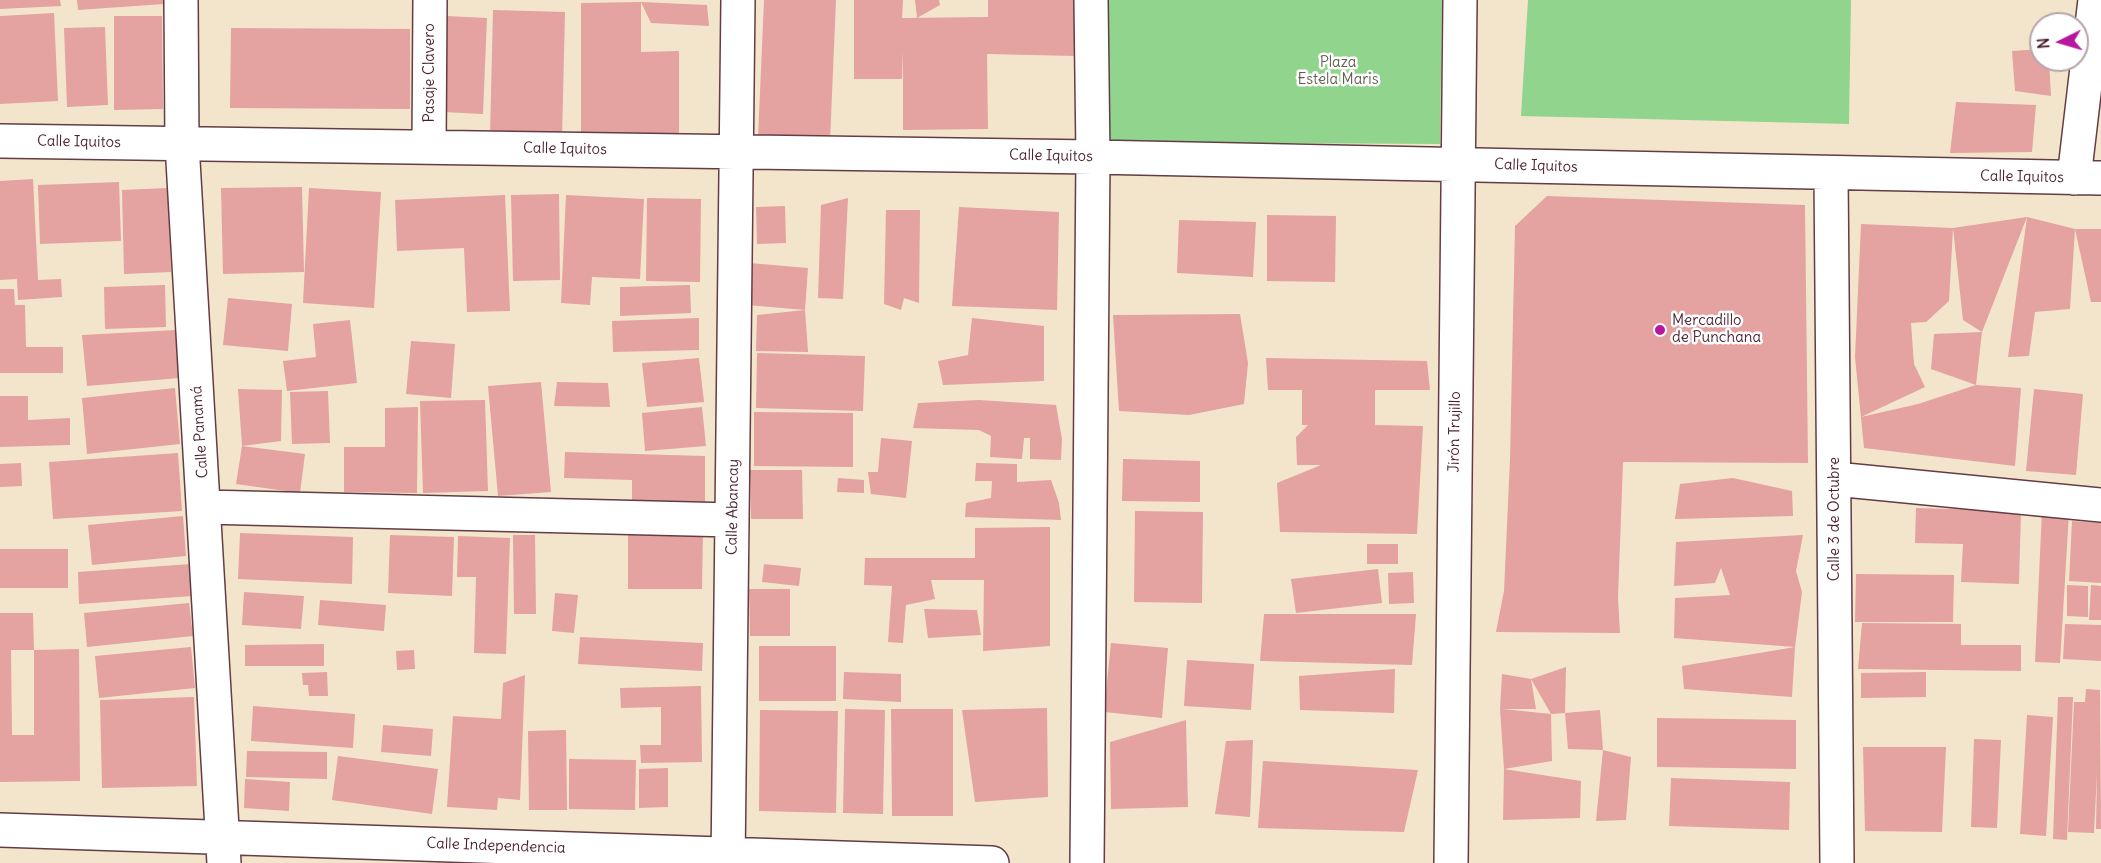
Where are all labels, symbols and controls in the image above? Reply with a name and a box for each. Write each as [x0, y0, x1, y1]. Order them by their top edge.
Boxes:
north arrow [2029, 12, 2089, 72]
street label: Pasaje Clavero [421, 23, 439, 123]
text: N [2033, 37, 2054, 50]
park label: Plaza Estela Maris [1297, 54, 1379, 89]
street label: Calle Iquitos [37, 132, 121, 152]
street label: Calle Iquitos [523, 139, 607, 159]
street label: Calle Iquitos [1009, 146, 1093, 166]
street label: Calle Iquitos [1494, 156, 1578, 176]
street label: Calle Iquitos [1980, 167, 2064, 187]
place label: Mercadillo de Punchana [1672, 312, 1761, 347]
marker: Mercadillo de Punchana [1653, 323, 1667, 337]
street label: Calle Panamá [188, 385, 212, 479]
street label: Jirón Trujillo [1445, 391, 1465, 473]
street label: Calle 3 de Octubre [1826, 457, 1844, 581]
street label: Calle Abancay [723, 459, 743, 555]
street label: Calle Independencia [426, 835, 566, 857]

